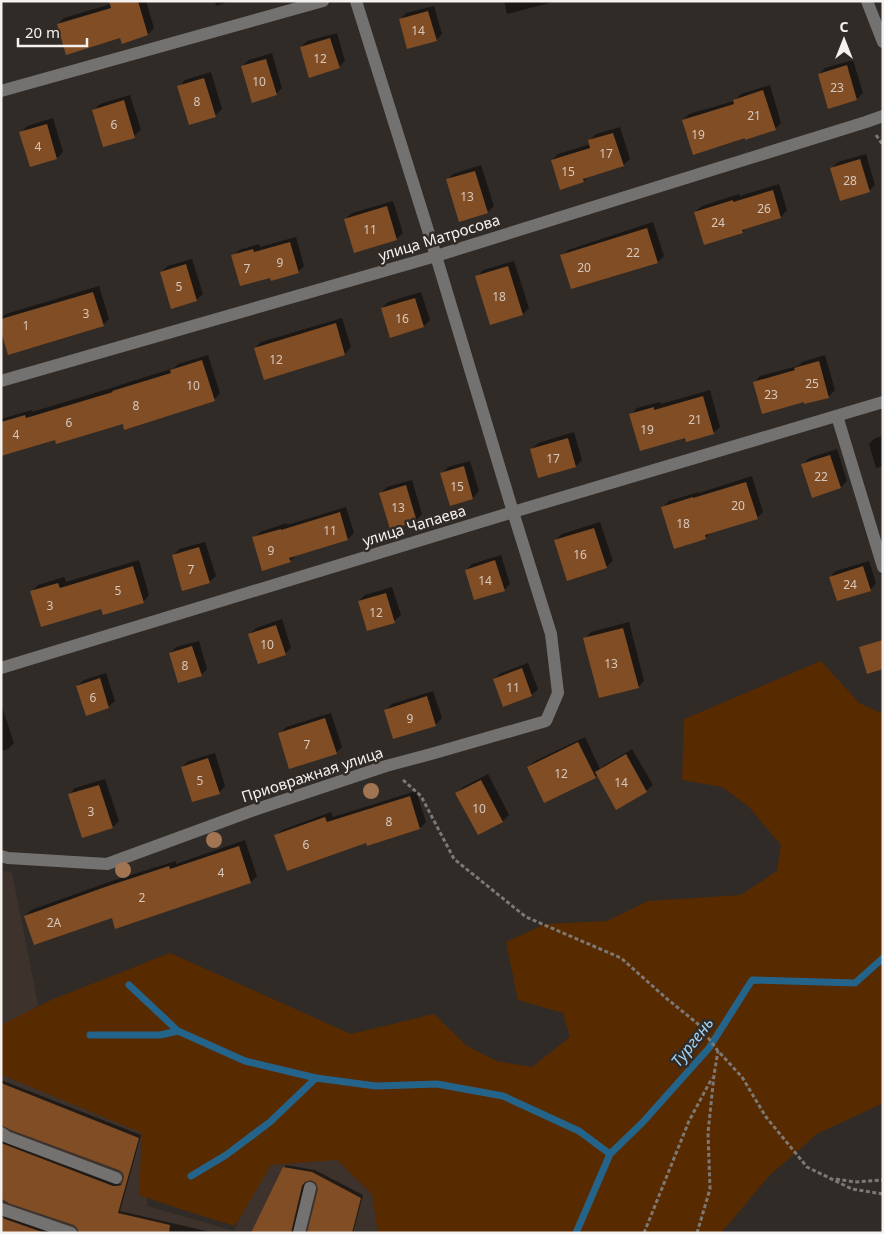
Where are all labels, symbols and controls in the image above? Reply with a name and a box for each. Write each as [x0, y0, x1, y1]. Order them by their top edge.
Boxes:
scale bar [18, 15, 86, 47]
north arrow [819, 15, 869, 65]
text: С [839, 17, 849, 36]
text: 20 m [25, 22, 60, 42]
house number: 14 [411, 22, 425, 39]
house number: 12 [313, 50, 327, 67]
house number: 10 [252, 73, 266, 90]
house number: 23 [830, 79, 844, 96]
house number: 8 [194, 93, 201, 110]
house number: 21 [747, 107, 761, 124]
house number: 6 [111, 116, 118, 133]
house number: 19 [691, 126, 705, 143]
house number: 4 [35, 138, 42, 155]
house number: 17 [599, 145, 613, 162]
house number: 15 [561, 163, 575, 180]
house number: 28 [843, 172, 857, 189]
house number: 13 [460, 188, 474, 205]
house number: 26 [757, 200, 771, 217]
street label: улица Матросова [376, 209, 502, 265]
house number: 24 [711, 214, 725, 231]
house number: 11 [363, 221, 377, 238]
house number: 22 [626, 244, 640, 261]
house number: 9 [277, 254, 284, 271]
house number: 20 [577, 259, 591, 276]
house number: 7 [244, 260, 251, 277]
house number: 5 [176, 278, 183, 295]
house number: 18 [492, 288, 506, 305]
house number: 3 [83, 305, 90, 322]
house number: 16 [395, 310, 409, 327]
house number: 1 [23, 317, 29, 334]
house number: 12 [269, 351, 283, 368]
house number: 25 [805, 375, 819, 392]
house number: 10 [186, 377, 200, 394]
house number: 23 [764, 386, 778, 403]
house number: 8 [133, 397, 140, 414]
house number: 21 [688, 411, 702, 428]
house number: 6 [66, 414, 73, 431]
house number: 19 [640, 421, 654, 438]
house number: 4 [13, 426, 20, 443]
house number: 17 [546, 450, 560, 467]
house number: 22 [814, 468, 828, 485]
house number: 15 [450, 478, 464, 495]
house number: 20 [731, 497, 745, 514]
house number: 13 [391, 499, 405, 516]
street label: улица Чапаева [360, 500, 468, 550]
house number: 18 [676, 515, 690, 532]
house number: 11 [323, 522, 337, 539]
house number: 9 [268, 542, 275, 559]
house number: 16 [573, 546, 587, 563]
house number: 7 [188, 561, 195, 578]
house number: 14 [478, 572, 492, 589]
house number: 24 [843, 576, 857, 593]
house number: 5 [115, 582, 122, 599]
house number: 3 [47, 597, 54, 614]
house number: 12 [369, 604, 383, 621]
house number: 10 [260, 636, 274, 653]
house number: 13 [604, 655, 618, 672]
house number: 8 [182, 657, 189, 674]
house number: 11 [506, 679, 520, 696]
house number: 6 [90, 689, 97, 706]
house number: 9 [407, 710, 414, 727]
house number: 7 [304, 736, 311, 753]
street label: Приовражная улица [239, 742, 385, 806]
house number: 12 [554, 765, 568, 782]
house number: 5 [197, 772, 204, 789]
house number: 14 [614, 774, 628, 791]
house number: 10 [472, 800, 486, 817]
house number: 3 [88, 803, 95, 820]
house number: 8 [386, 813, 393, 830]
house number: 6 [303, 836, 310, 853]
house number: 4 [218, 864, 225, 881]
house number: 2 [139, 889, 146, 906]
house number: 2А [47, 914, 62, 931]
water label: Тургень [666, 1013, 718, 1071]

